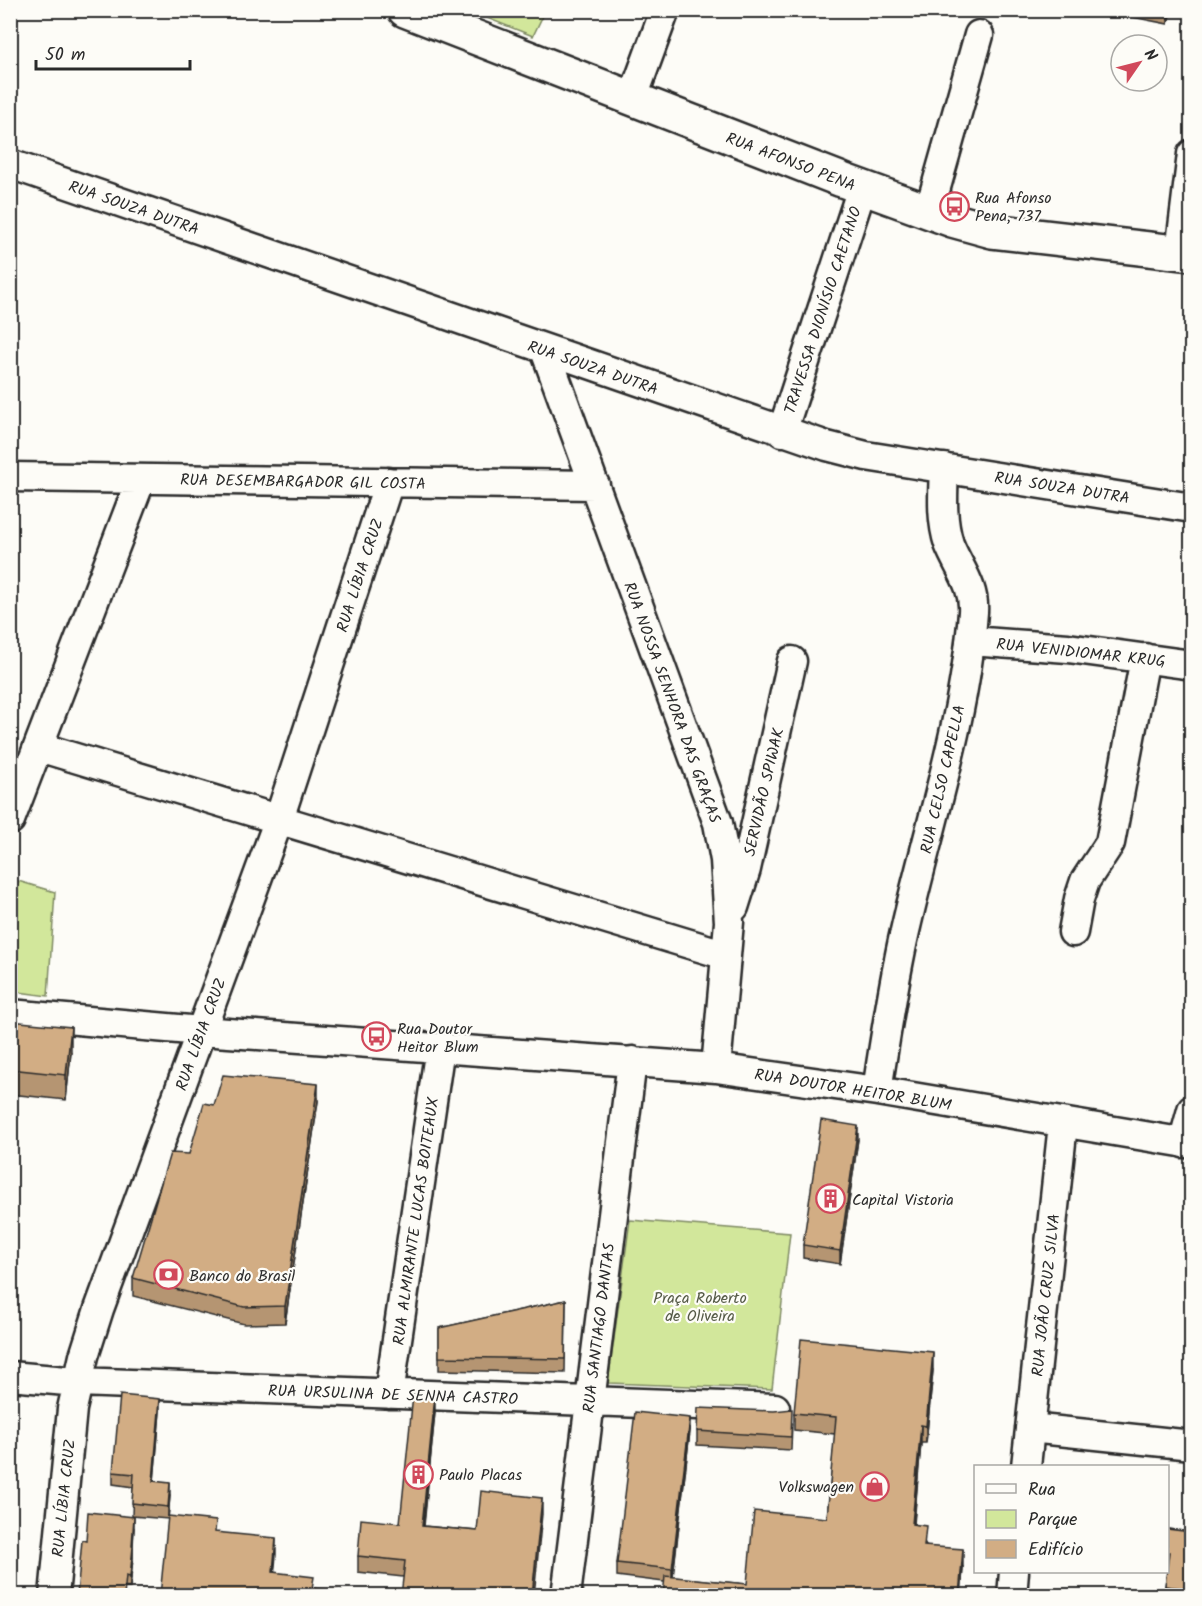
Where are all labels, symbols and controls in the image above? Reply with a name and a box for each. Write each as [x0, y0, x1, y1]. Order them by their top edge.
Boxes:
scale bar [36, 33, 190, 71]
north arrow [1109, 33, 1169, 93]
text: 50 m [45, 41, 85, 70]
text: N [1137, 44, 1163, 67]
street label: RUA AFONSO PENA [722, 126, 859, 199]
street label: RUA SOUZA DUTRA [65, 174, 202, 243]
place label: Rua Afonso Pena, 737 [975, 186, 1052, 229]
bus stop icon: Rua Afonso Pena, 737 [938, 190, 970, 222]
street label: TRAVESSA DIONÍSIO CAETANO [778, 203, 869, 417]
street label: RUA SOUZA DUTRA [524, 334, 661, 403]
street label: RUA SOUZA DUTRA [992, 465, 1131, 512]
street label: RUA DESEMBARGADOR GIL COSTA [180, 468, 426, 497]
street label: RUA LÍBIA CRUZ [330, 515, 391, 636]
street label: RUA NOSSA SENHORA DAS GRAÇAS [616, 578, 727, 827]
street label: RUA VENIDIOMAR KRUG [995, 632, 1167, 675]
street label: RUA CELSO CAPELLA [914, 702, 973, 856]
street label: SERVIDÃO SPIWAK [738, 725, 791, 859]
street label: RUA LÍBIA CRUZ [169, 975, 233, 1094]
place label: Rua Doutor Heitor Blum [397, 1017, 479, 1060]
bus stop icon: Rua Doutor Heitor Blum [360, 1021, 392, 1053]
street label: RUA DOUTOR HEITOR BLUM [752, 1063, 953, 1118]
street label: RUA ALMIRANTE LUCAS BOITEAUX [387, 1095, 446, 1347]
building icon: Capital Vistoria [815, 1183, 847, 1215]
place label: Capital Vistoria [852, 1188, 954, 1213]
street label: RUA JOÃO CRUZ SILVA [1026, 1212, 1068, 1378]
street label: RUA SANTIAGO DANTAS [577, 1241, 622, 1415]
bank icon: Banco do Brasil [152, 1259, 184, 1291]
place label: Banco do Brasil [189, 1264, 295, 1289]
park label: Praça Roberto de Oliveira [653, 1286, 747, 1329]
street label: RUA URSULINA DE SENNA CASTRO [268, 1379, 518, 1412]
street label: RUA LÍBIA CRUZ [46, 1438, 83, 1558]
building icon: Paulo Placas [402, 1458, 434, 1490]
place label: Paulo Placas [439, 1463, 522, 1488]
legend [974, 1465, 1169, 1573]
shop icon: Volkswagen [859, 1470, 891, 1502]
place label: Volkswagen [778, 1475, 854, 1500]
text: Rua [1028, 1476, 1056, 1505]
text: Parque [1028, 1506, 1077, 1535]
text: Edifício [1028, 1536, 1083, 1565]

